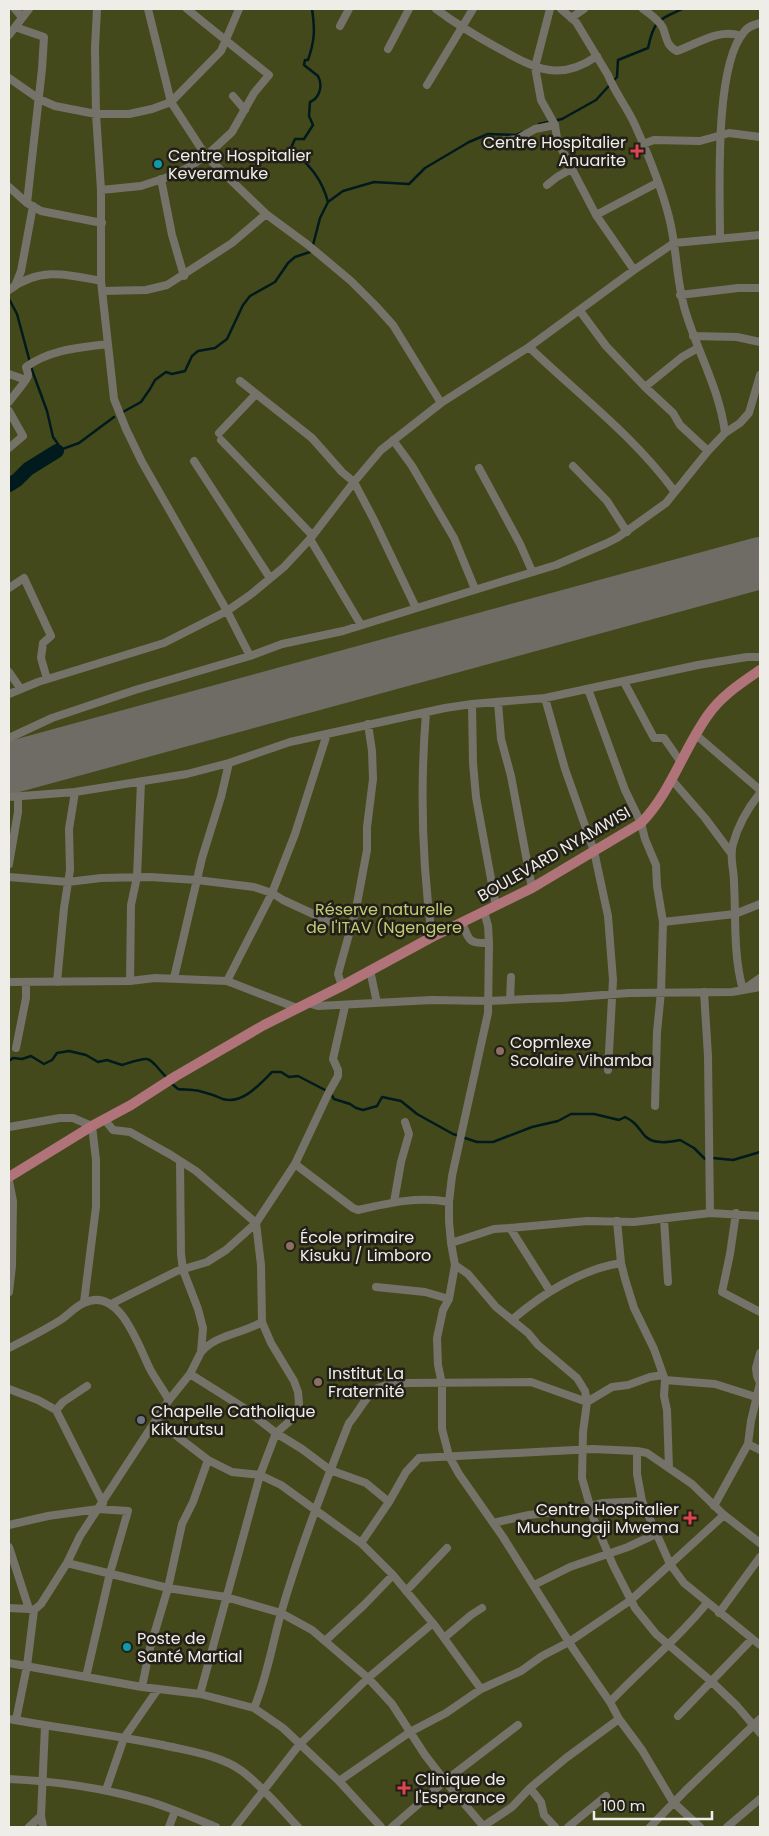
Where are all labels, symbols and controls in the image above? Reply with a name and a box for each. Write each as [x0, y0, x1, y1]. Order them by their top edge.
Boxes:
place label: Centre Hospitalier Anuarite [483, 131, 626, 172]
place label: Centre Hospitalier Keveramuke [168, 144, 311, 185]
marker: Centre Hospitalier Anuarite [630, 144, 644, 158]
marker: Centre Hospitalier Keveramuke [152, 158, 164, 170]
street label: BOULEVARD NYAMWISI [473, 801, 635, 907]
park label: Réserve naturelle de l'ITAV (Ngengere [306, 898, 462, 939]
place label: Copmlexe Scolaire Vihamba [510, 1031, 652, 1072]
marker: Copmlexe Scolaire Vihamba [494, 1045, 506, 1057]
place label: École primaire Kisuku / Limboro [300, 1226, 431, 1267]
marker: École primaire Kisuku / Limboro [284, 1240, 296, 1252]
place label: Institut La Fraternité [328, 1362, 405, 1403]
marker: Institut La Fraternité [312, 1376, 324, 1388]
place label: Chapelle Catholique Kikurutsu [151, 1400, 316, 1441]
marker: Chapelle Catholique Kikurutsu [135, 1414, 147, 1426]
place label: Centre Hospitalier Muchungaji Mwema [517, 1498, 679, 1539]
marker: Centre Hospitalier Muchungaji Mwema [683, 1511, 697, 1525]
place label: Poste de Santé Martial [137, 1627, 243, 1668]
marker: Poste de Santé Martial [121, 1641, 133, 1653]
place label: Clinique de l'Esperance [415, 1768, 506, 1809]
marker: Clinique de l'Esperance [397, 1781, 411, 1795]
scale bar [594, 1788, 712, 1820]
text: 100 m [602, 1795, 645, 1816]

